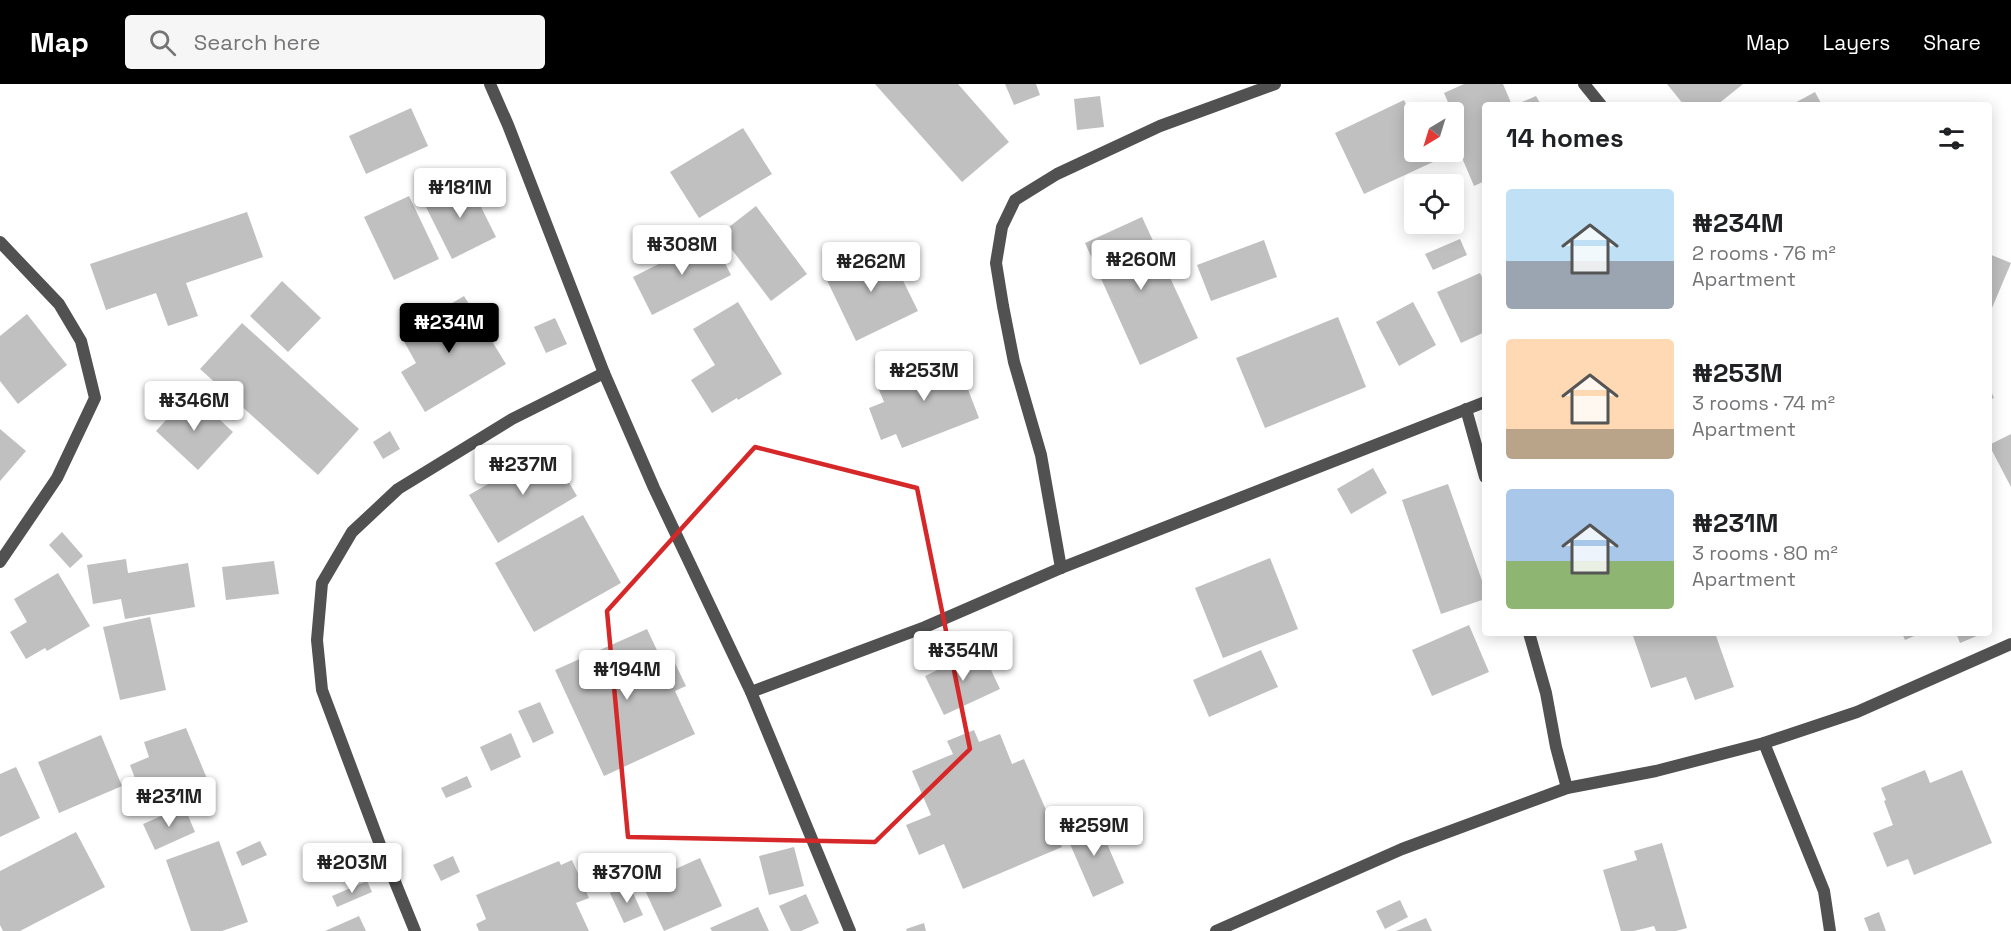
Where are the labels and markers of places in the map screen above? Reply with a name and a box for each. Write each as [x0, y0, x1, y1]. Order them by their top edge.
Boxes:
pin: ₦181M [418, 168, 502, 219]
pin: ₦308M [640, 225, 724, 276]
pin: ₦260M [1099, 240, 1183, 291]
pin: ₦262M [829, 242, 913, 293]
pin: ₦234M [407, 303, 491, 354]
pin: ₦253M [882, 351, 966, 402]
pin: ₦346M [152, 381, 236, 432]
pin: ₦237M [481, 445, 565, 496]
pin: ₦354M [921, 631, 1005, 682]
pin: ₦194M [585, 650, 669, 701]
pin: ₦231M [127, 777, 211, 828]
pin: ₦259M [1052, 806, 1136, 857]
pin: ₦203M [310, 843, 394, 894]
pin: ₦370M [585, 853, 669, 904]

